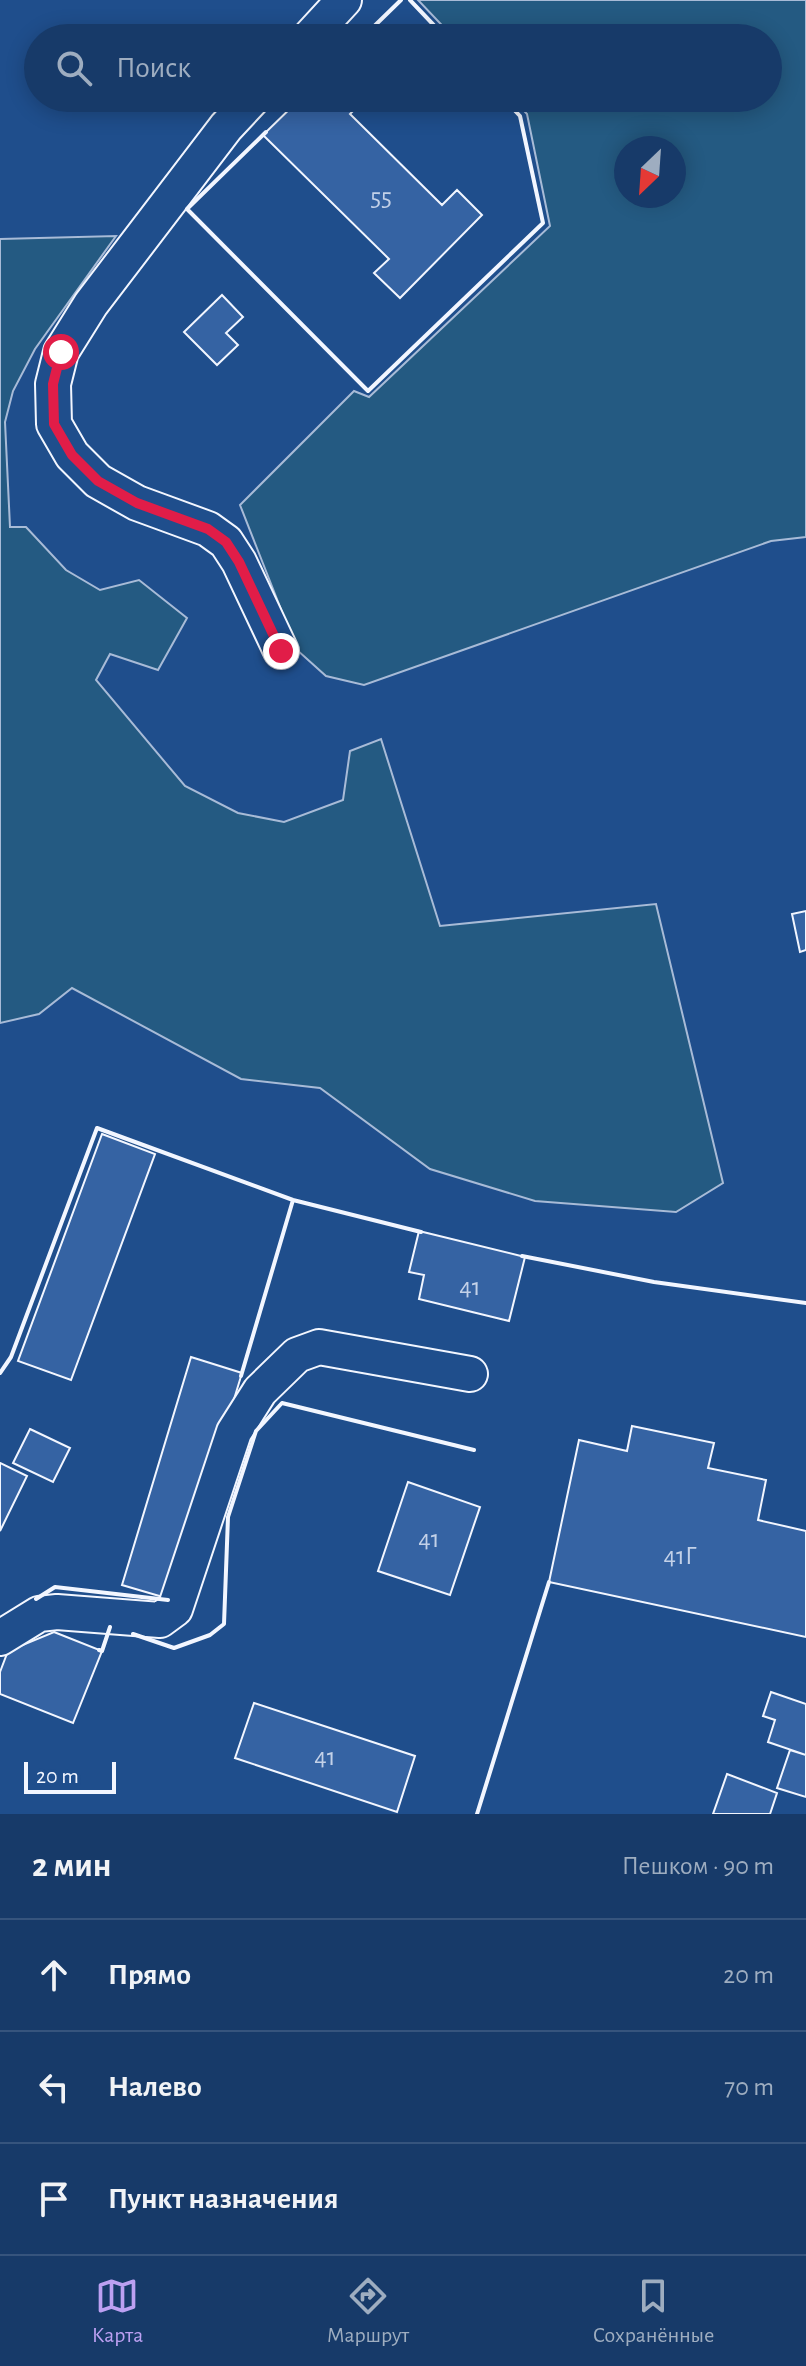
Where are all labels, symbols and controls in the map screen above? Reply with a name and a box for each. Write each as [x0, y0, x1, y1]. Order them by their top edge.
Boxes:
search box [24, 24, 782, 112]
icon: search [52, 46, 96, 90]
text: Поиск [116, 53, 191, 83]
north arrow [614, 136, 686, 208]
house number: 55 [370, 184, 392, 210]
route start [43, 334, 79, 370]
route end [263, 633, 299, 669]
house number: 41 [459, 1274, 481, 1300]
house number: 41 [418, 1526, 440, 1552]
house number: 41Г [663, 1543, 697, 1569]
house number: 41 [314, 1744, 336, 1770]
scale bar [24, 1758, 116, 1794]
text: 20 m [36, 1765, 79, 1787]
text: 2 мин [32, 1849, 112, 1883]
text: Пешком · 90 m [622, 1853, 774, 1879]
icon: ahead [32, 1953, 76, 1997]
text: Прямо [108, 1960, 191, 1990]
text: 20 m [723, 1962, 774, 1988]
icon: left [32, 2065, 76, 2109]
text: Налево [108, 2072, 202, 2102]
text: 70 m [724, 2074, 774, 2100]
icon: arrive [32, 2177, 76, 2221]
text: Пункт назначения [108, 2184, 339, 2214]
tab: Карта [92, 2274, 143, 2348]
tab: Маршрут [327, 2274, 409, 2348]
tab: Сохранённые [593, 2274, 714, 2348]

